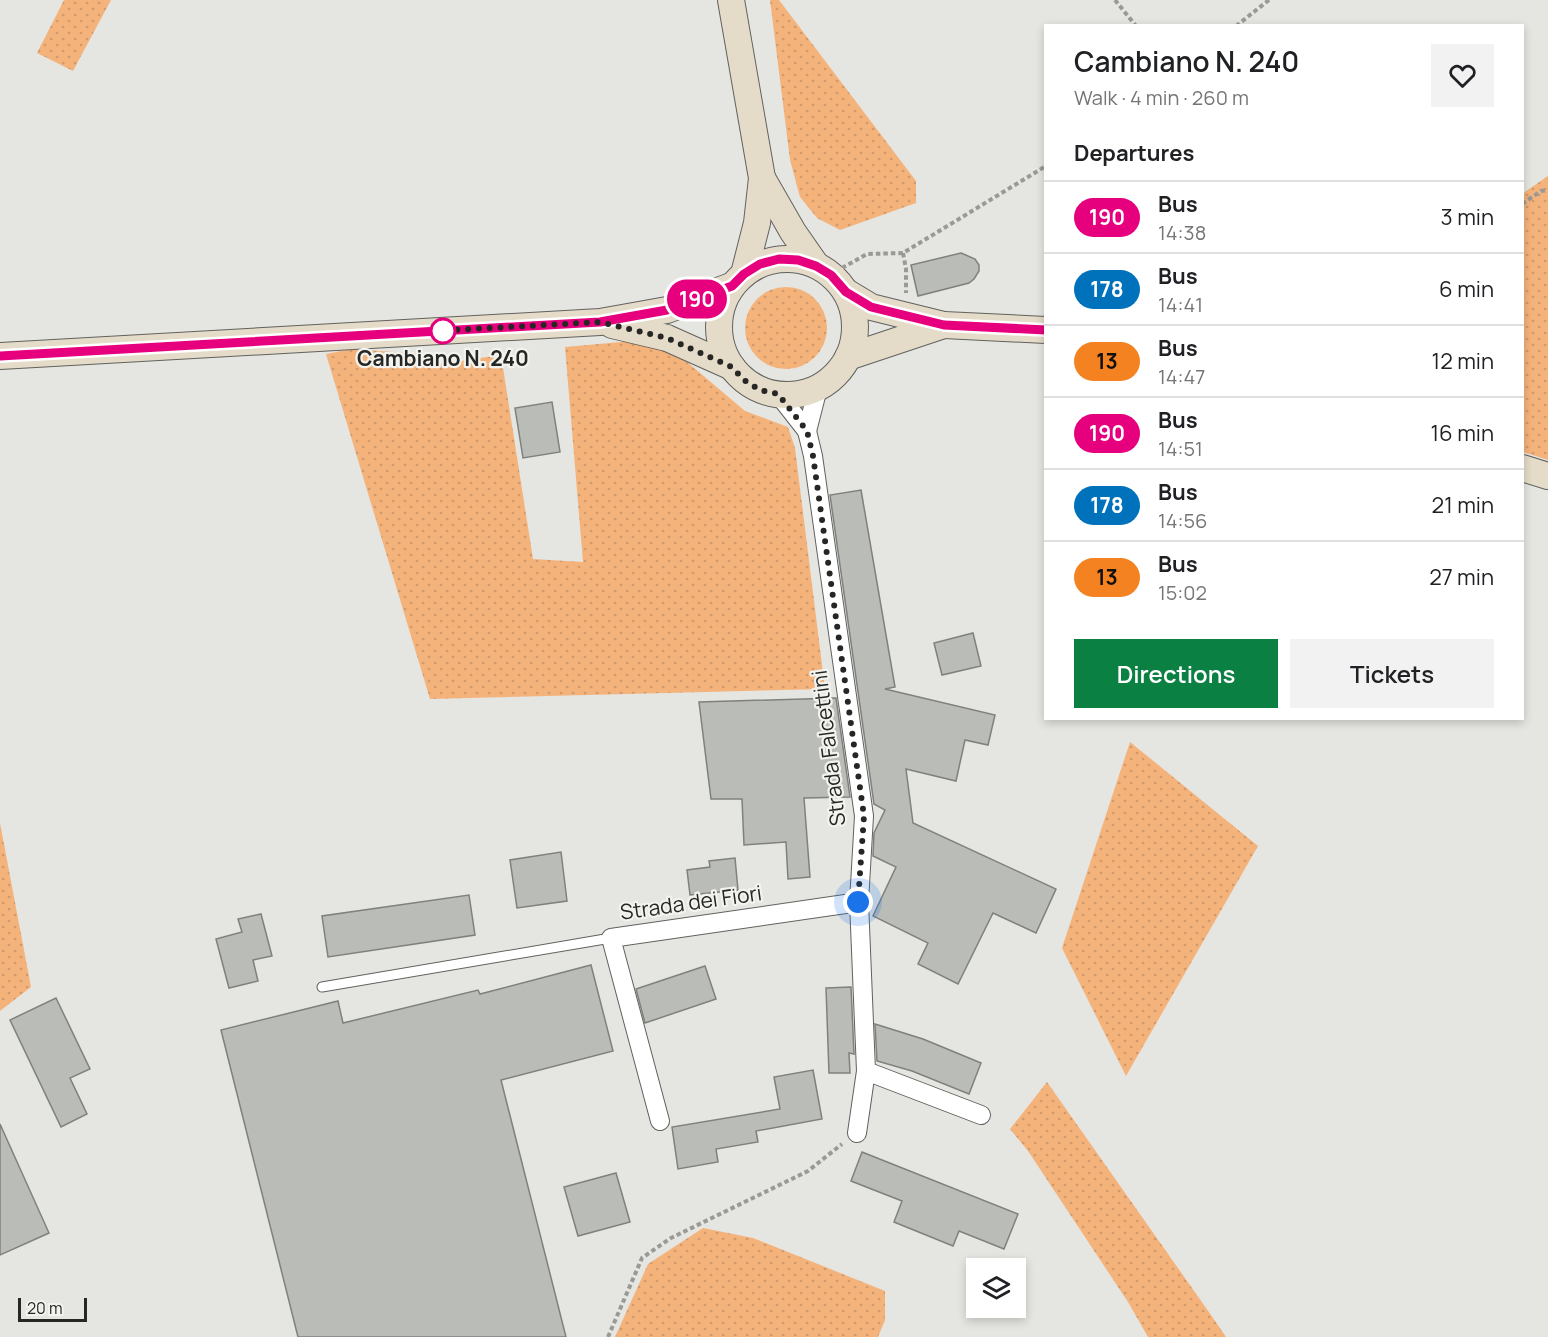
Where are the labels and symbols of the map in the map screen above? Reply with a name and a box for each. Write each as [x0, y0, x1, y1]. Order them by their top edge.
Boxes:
line badge: 190 [662, 280, 732, 318]
marker: Cambiano N. 240 [430, 318, 456, 344]
place label: Cambiano N. 240 [357, 344, 529, 372]
street label: Strada Falcettini [805, 669, 851, 828]
street label: Strada dei Fiori [618, 878, 763, 926]
your location [843, 887, 873, 917]
scale bar [18, 1295, 87, 1322]

